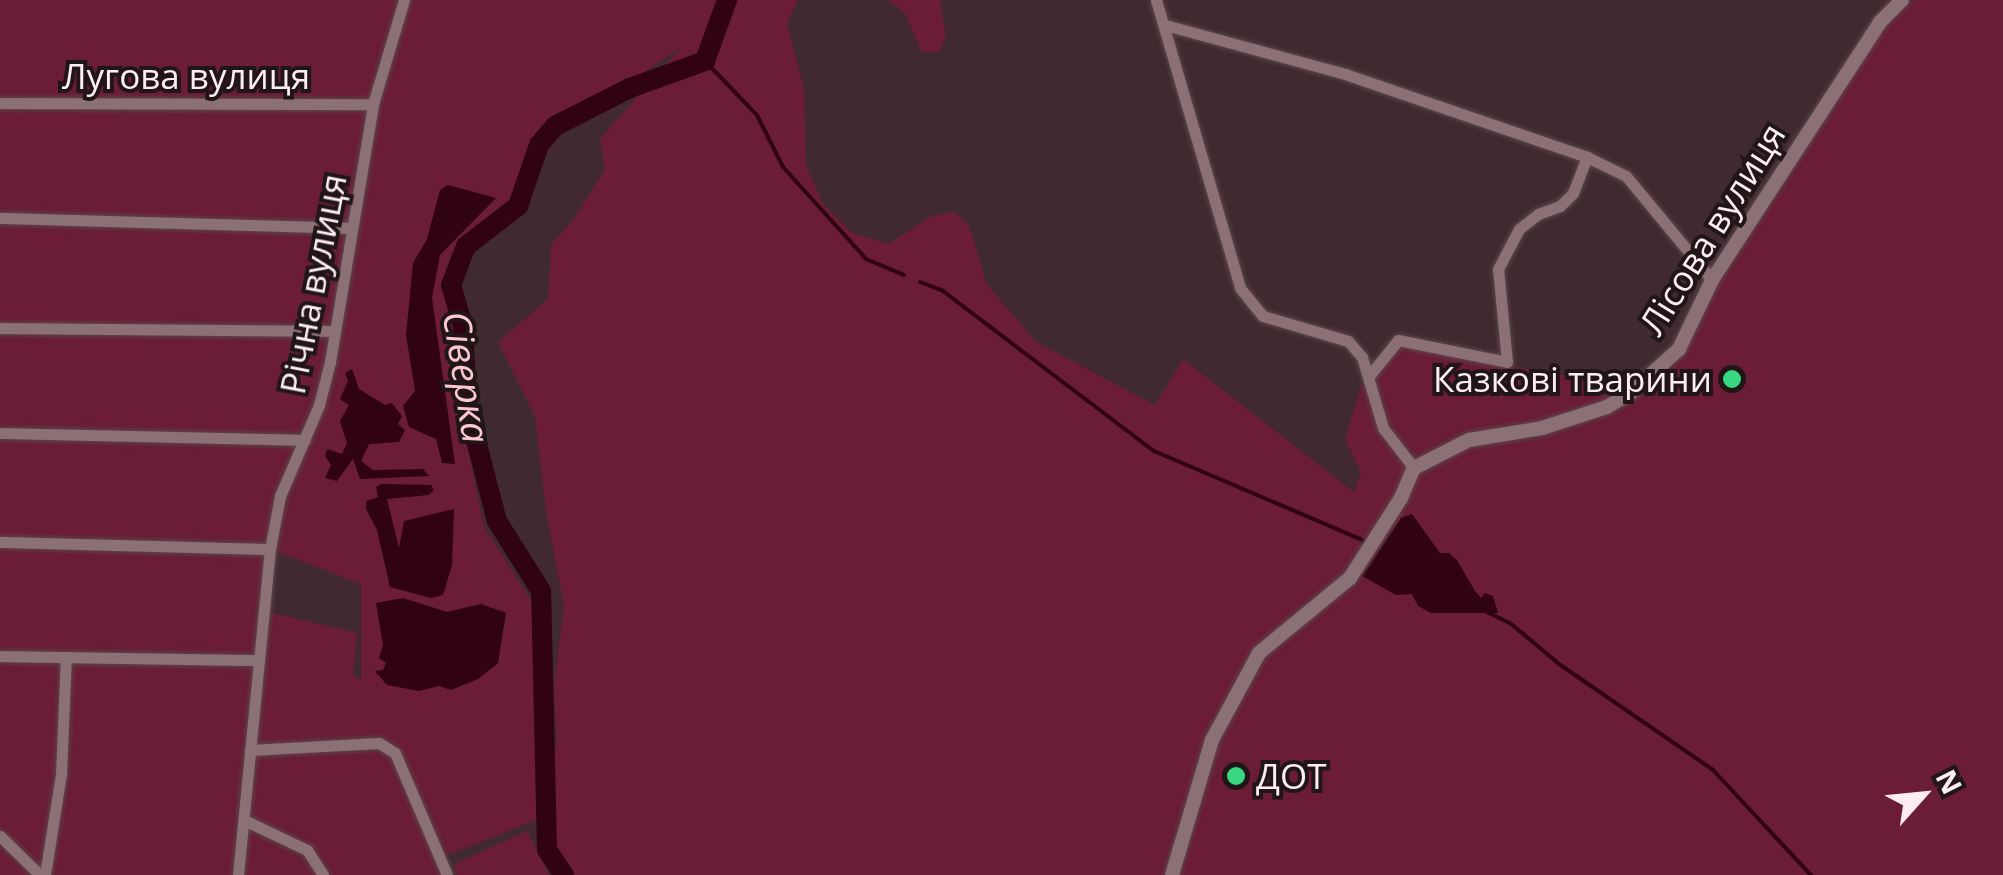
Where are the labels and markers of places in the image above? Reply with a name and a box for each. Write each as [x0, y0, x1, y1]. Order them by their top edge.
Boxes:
place label: Казкові тварини [1433, 358, 1712, 400]
marker: Казкові тварини [1721, 368, 1743, 390]
place label: ДОТ [1256, 755, 1326, 797]
marker: ДОТ [1225, 765, 1247, 787]

